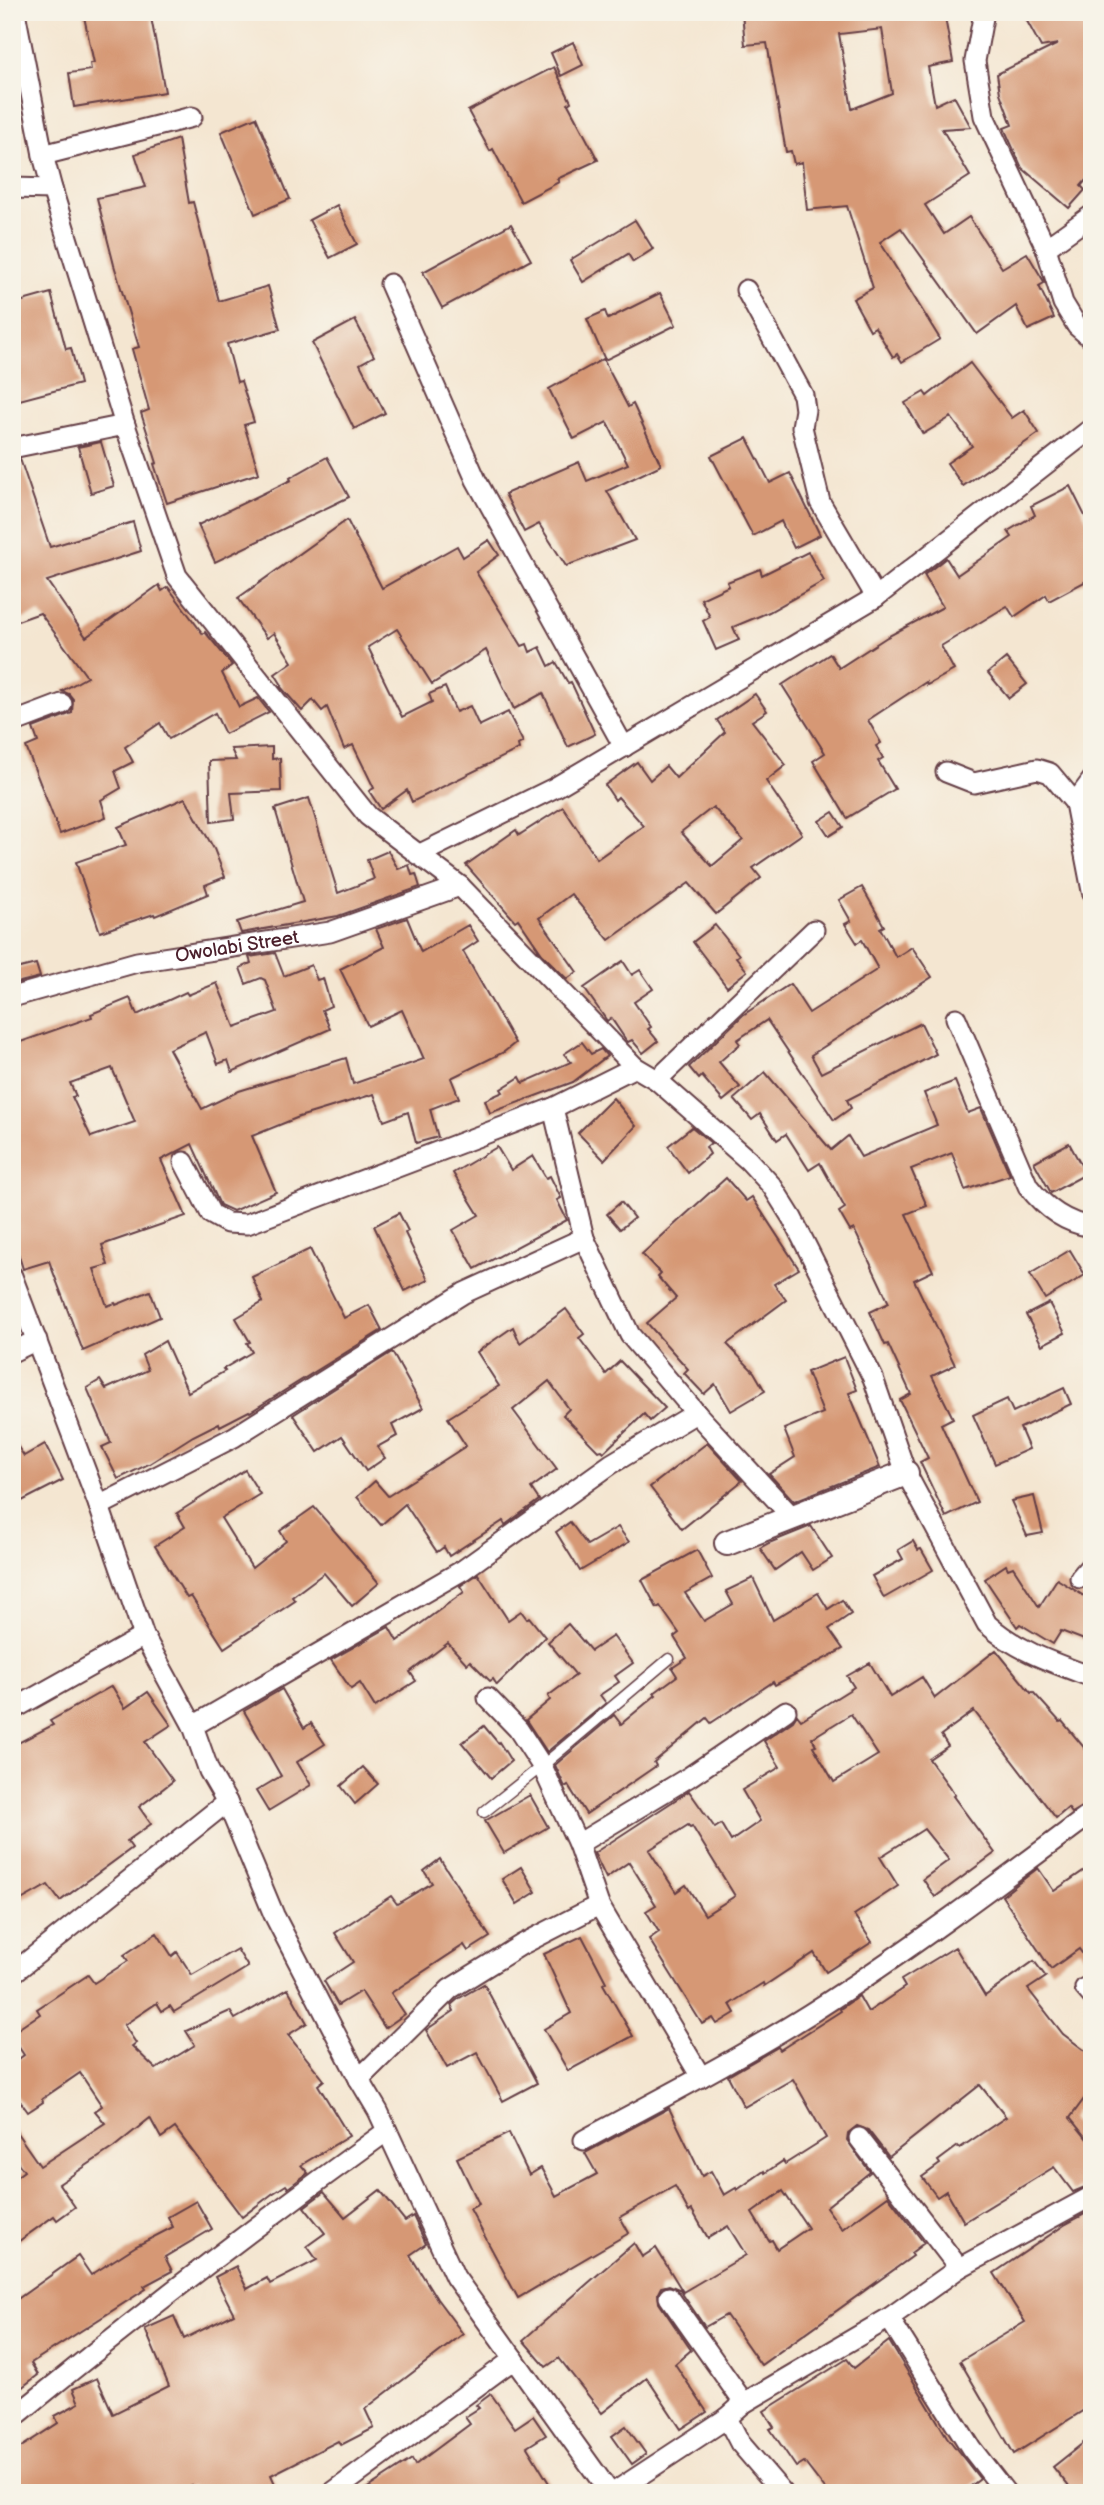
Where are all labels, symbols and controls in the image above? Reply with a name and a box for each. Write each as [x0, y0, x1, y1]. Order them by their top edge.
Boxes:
street label: Owolabi Street [173, 925, 301, 967]

